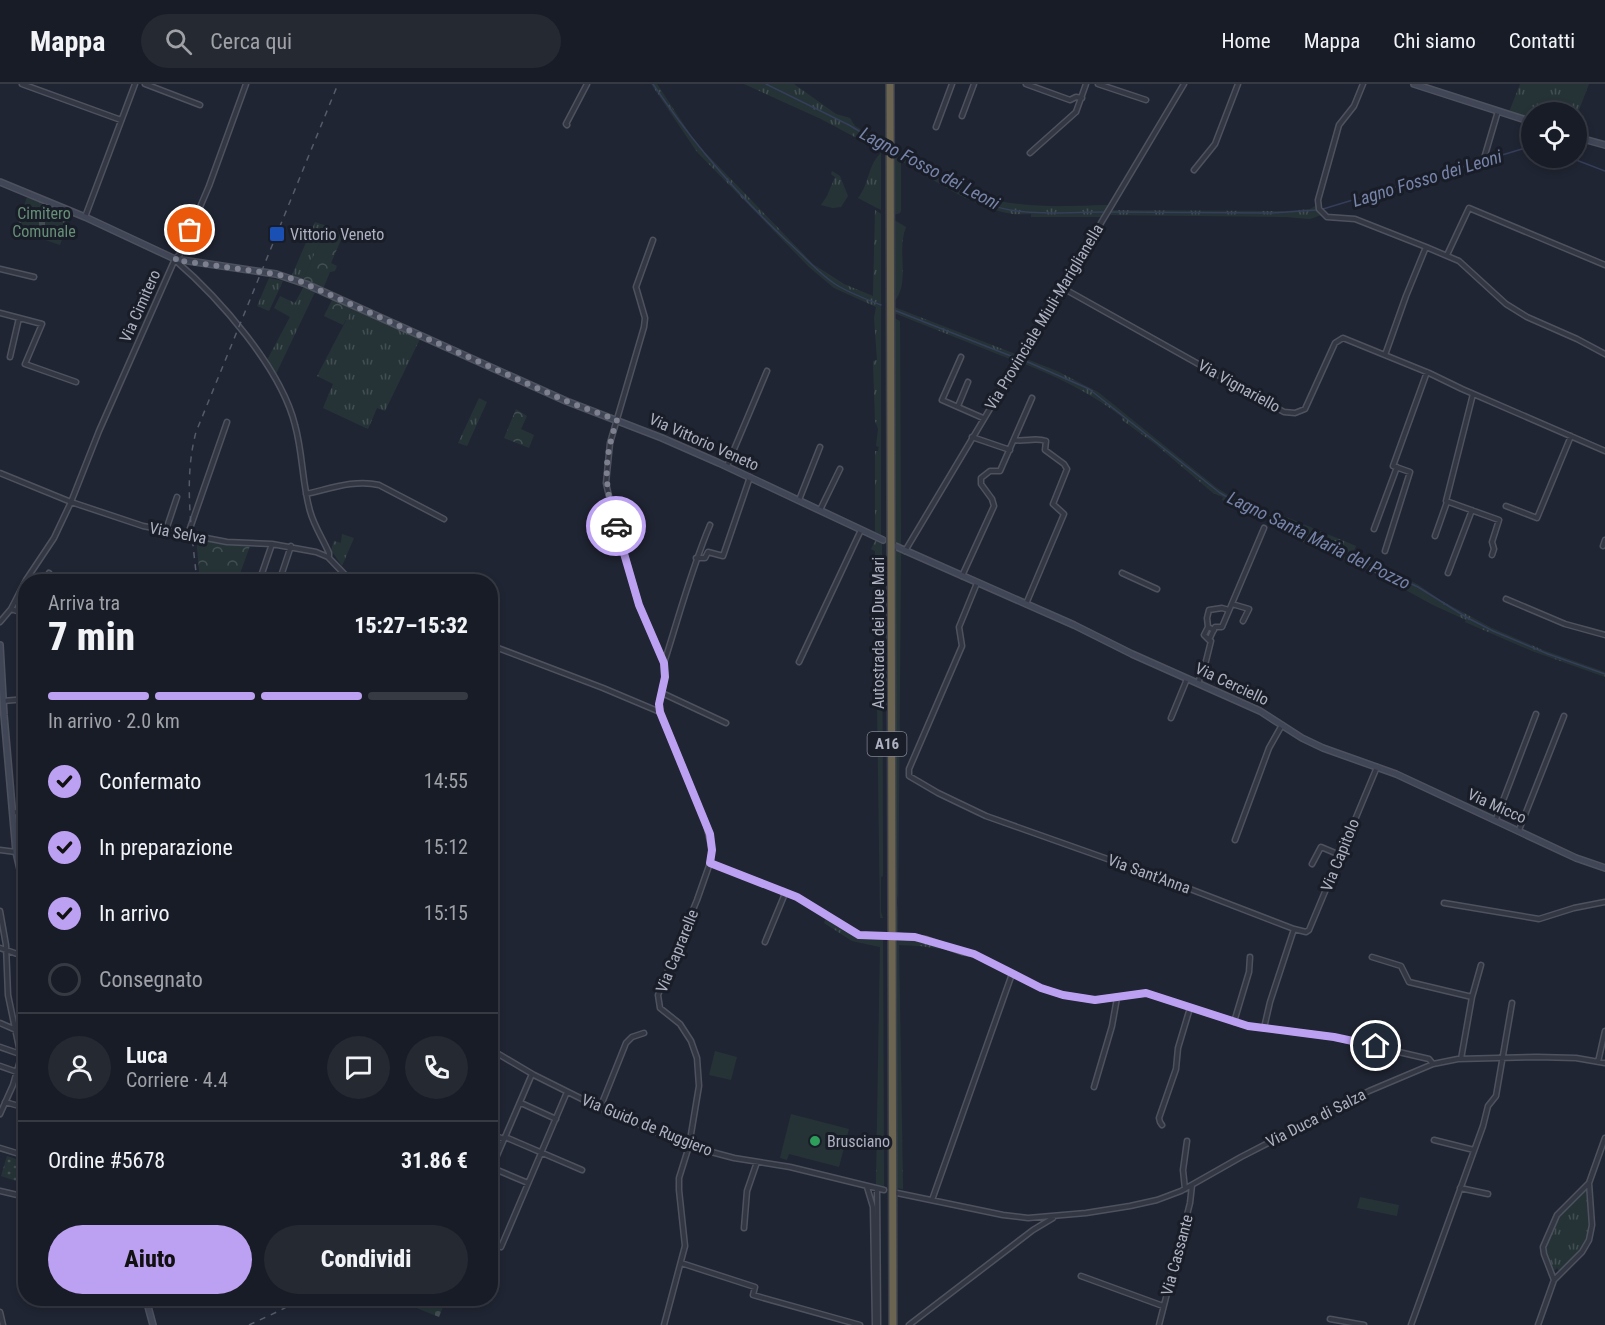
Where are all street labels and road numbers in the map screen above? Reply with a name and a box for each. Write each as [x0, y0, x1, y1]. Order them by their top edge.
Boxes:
street label: Via Provinciale Miuli-Mariglianella [981, 221, 1107, 413]
street label: Via Cimitero [116, 267, 164, 345]
street label: Via Vignariello [1194, 356, 1284, 416]
street label: Via Vittorio Veneto [646, 409, 762, 475]
street label: Via Selva [148, 518, 208, 548]
street label: Autostrada dei Due Mari [869, 557, 888, 709]
street label: Via Cerciello [1192, 659, 1272, 709]
road number: A16 [868, 732, 906, 756]
street label: Via Micco [1465, 785, 1529, 827]
street label: Via Capitolo [1317, 816, 1363, 894]
street label: Via Sant'Anna [1105, 850, 1193, 898]
street label: Via Caprarelle [652, 907, 702, 995]
street label: Via Duca di Salza [1263, 1085, 1369, 1151]
street label: Via Guido de Ruggiero [579, 1090, 715, 1160]
street label: Via Cassante [1157, 1212, 1197, 1298]

